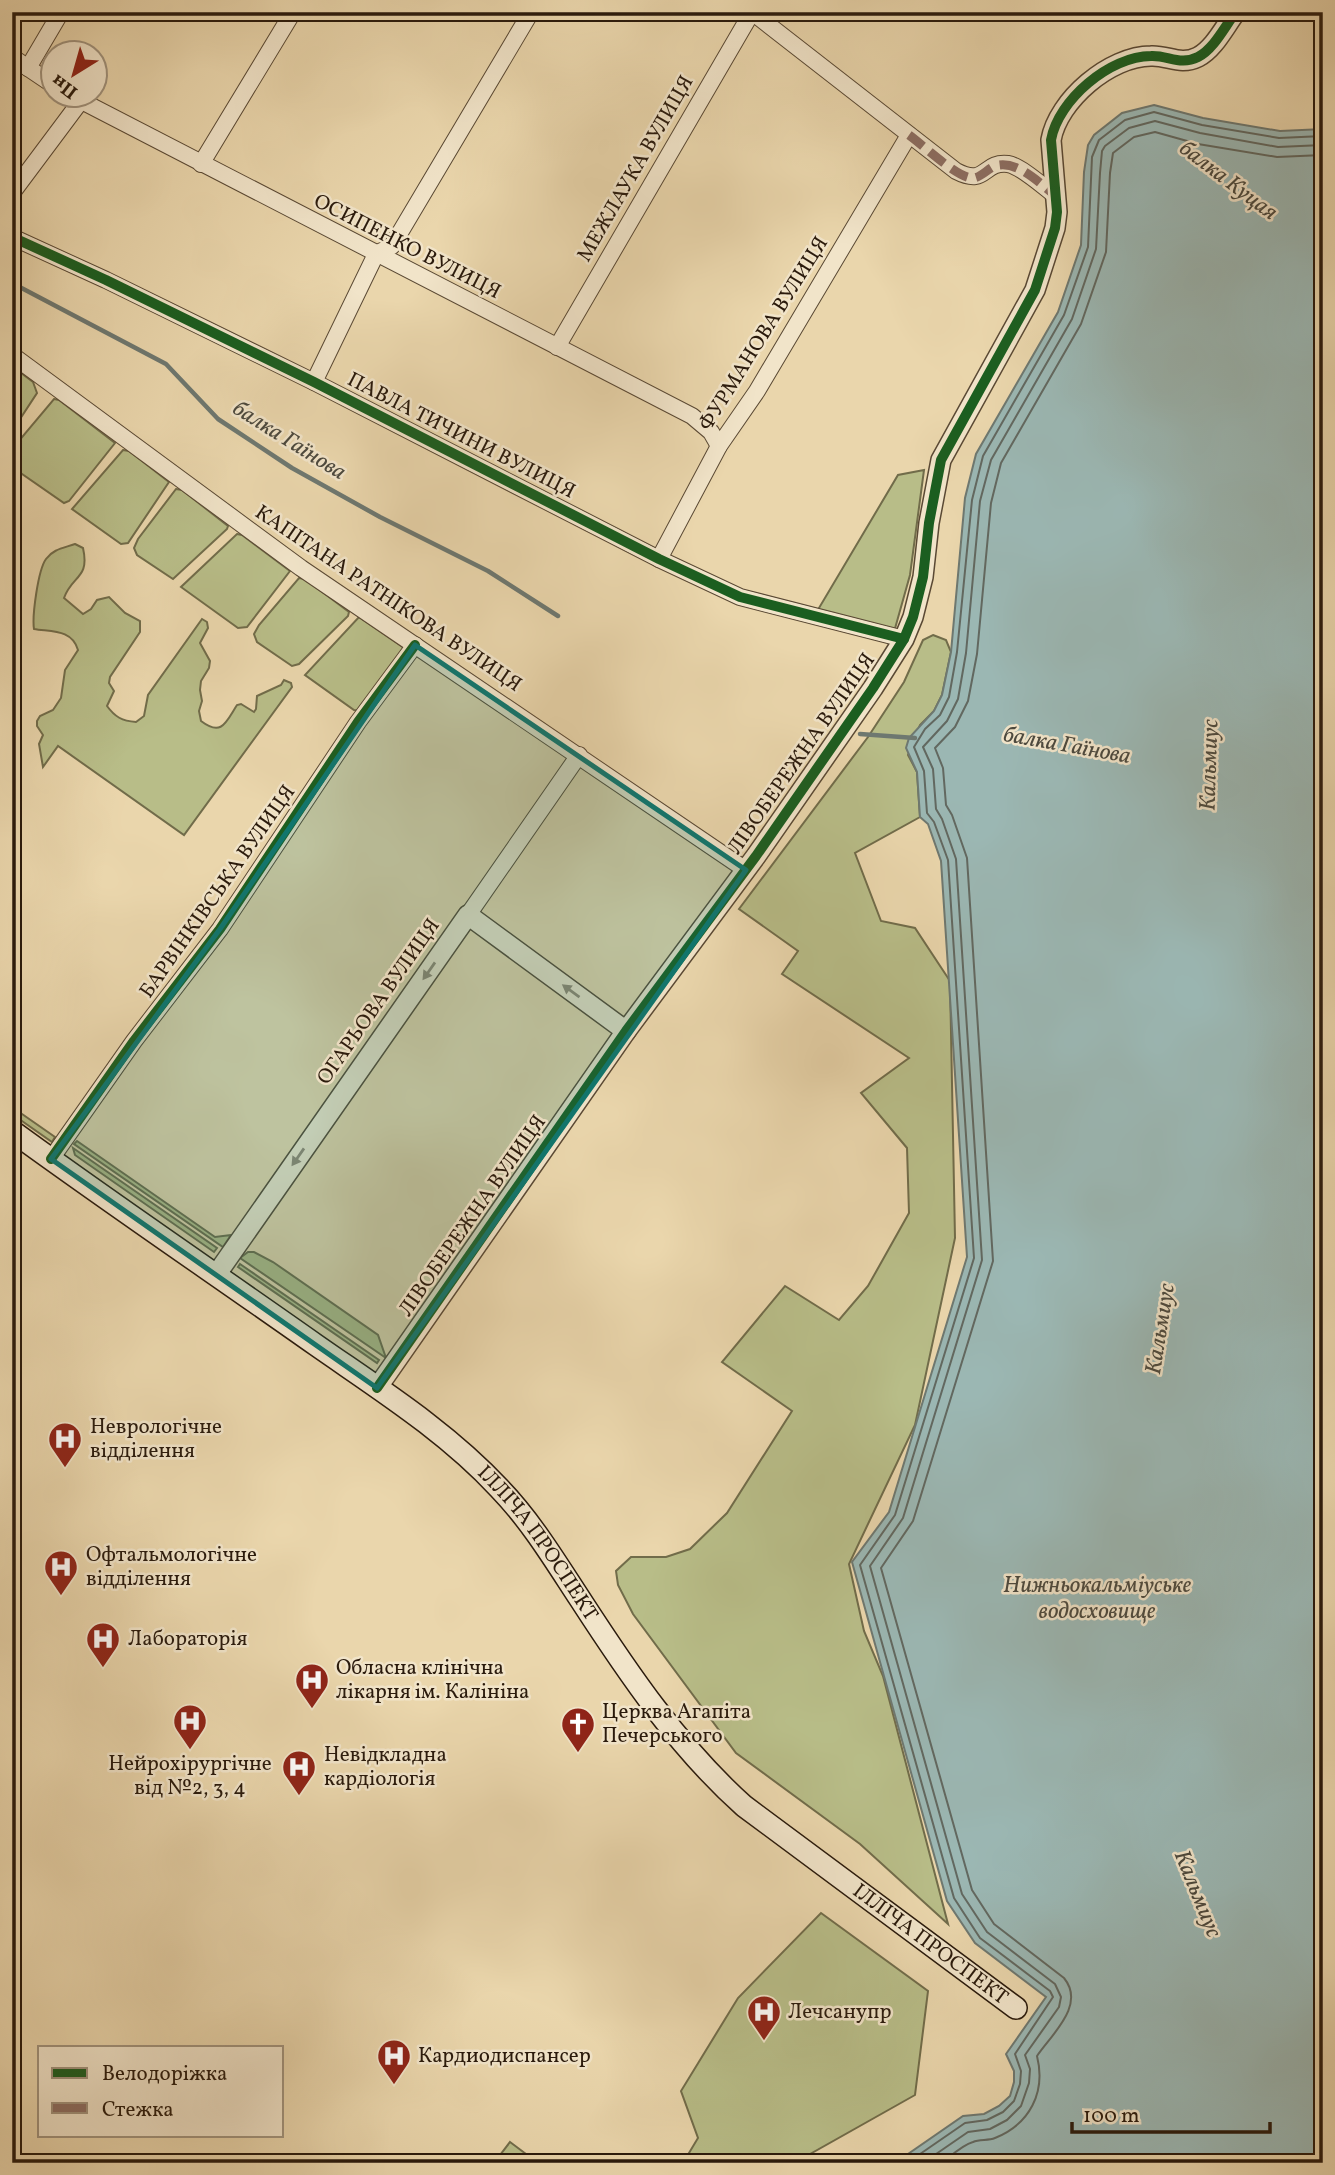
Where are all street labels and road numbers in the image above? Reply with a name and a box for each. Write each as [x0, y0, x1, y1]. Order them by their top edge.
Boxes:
street label: МЕЖЛАУКА ВУЛИЦЯ [571, 70, 701, 268]
street label: ОСИПЕНКО ВУЛИЦЯ [308, 187, 506, 307]
street label: ФУРМАНОВА ВУЛИЦЯ [692, 231, 836, 437]
street label: ПАВЛА ТИЧИНИ ВУЛИЦЯ [342, 366, 580, 506]
street label: КАПІТАНА РАТНІКОВА ВУЛИЦЯ [249, 499, 527, 699]
street label: ЛІВОБЕРЕЖНА ВУЛИЦЯ [721, 647, 883, 861]
street label: БАРВІНКІВСЬКА ВУЛИЦЯ [133, 780, 303, 1004]
street label: ОГАРЬОВА ВУЛИЦЯ [311, 913, 447, 1091]
street label: ЛІВОБЕРЕЖНА ВУЛИЦЯ [392, 1109, 554, 1323]
street label: ІЛЛІЧА ПРОСПЕКТ [470, 1459, 605, 1627]
street label: ІЛЛІЧА ПРОСПЕКТ [846, 1877, 1014, 2012]

